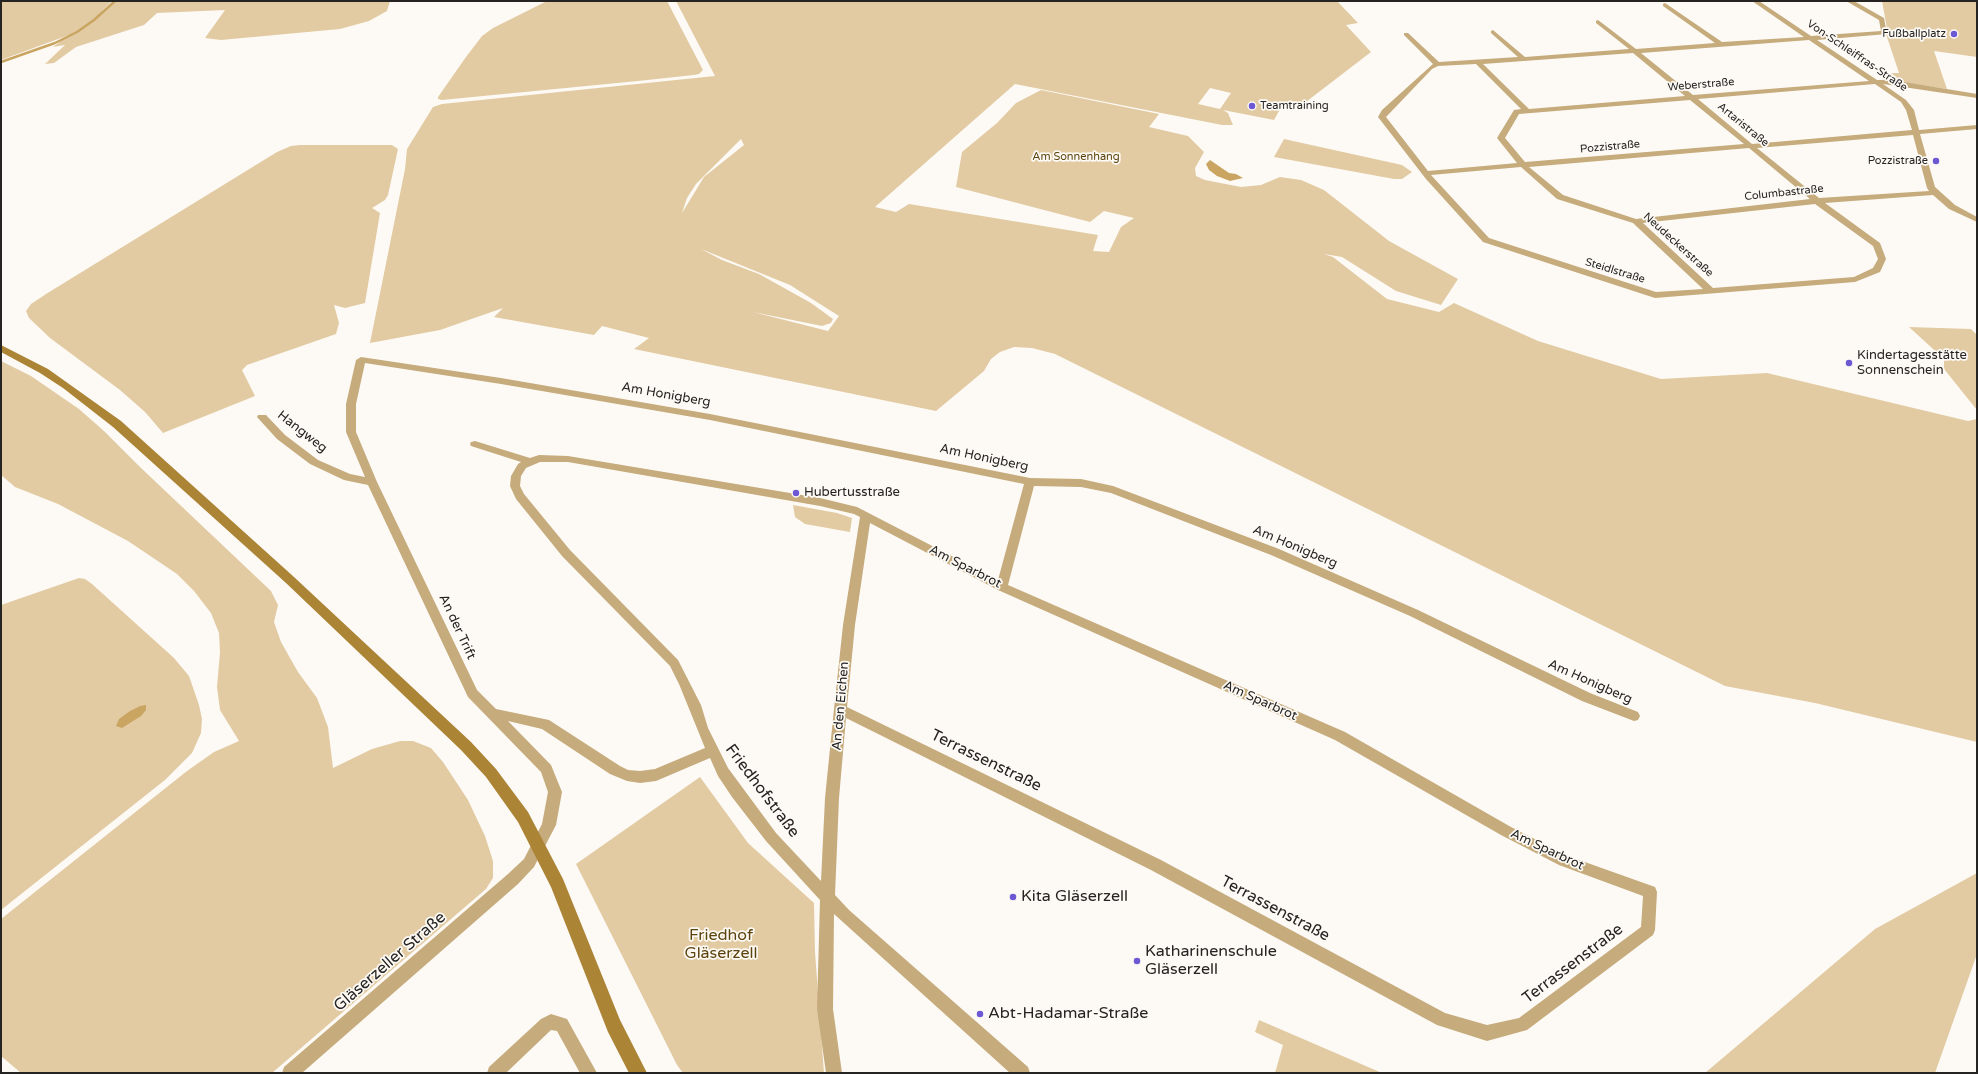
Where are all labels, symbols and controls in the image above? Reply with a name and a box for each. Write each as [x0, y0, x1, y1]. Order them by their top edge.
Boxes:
street label: Von-Schleiffras-Straße [1804, 17, 1910, 95]
place label: Fußballplatz [1882, 27, 1946, 41]
marker: Fußballplatz [1949, 29, 1959, 39]
street label: Weberstraße [1667, 76, 1735, 94]
place label: Teamtraining [1260, 99, 1329, 113]
street label: Artaristraße [1715, 100, 1771, 150]
marker: Teamtraining [1247, 101, 1257, 111]
street label: Pozzistraße [1579, 138, 1641, 156]
park label: Am Sonnenhang [1032, 150, 1120, 164]
place label: Pozzistraße [1868, 154, 1928, 168]
marker: Pozzistraße [1931, 156, 1941, 166]
street label: Columbastraße [1744, 182, 1824, 204]
street label: Neudeckerstraße [1640, 210, 1716, 280]
street label: Steidlstraße [1583, 256, 1647, 286]
place label: Kindertagesstätte Sonnenschein [1857, 348, 1967, 379]
marker: Kindertagesstätte Sonnenschein [1844, 358, 1854, 368]
street label: Am Honigberg [620, 379, 712, 411]
street label: Hangweg [274, 408, 330, 456]
street label: Am Honigberg [938, 441, 1030, 475]
place label: Hubertusstraße [804, 485, 900, 501]
marker: Hubertusstraße [791, 488, 801, 498]
street label: Am Honigberg [1250, 522, 1340, 572]
street label: Am Sparbrot [926, 542, 1004, 592]
street label: An der Trift [435, 592, 479, 662]
street label: Am Honigberg [1546, 656, 1634, 708]
street label: An den Eichen [829, 661, 853, 751]
street label: Am Sparbrot [1221, 678, 1299, 724]
street label: Terrassenstraße [927, 726, 1045, 796]
street label: Friedhofstraße [721, 741, 803, 841]
street label: Am Sparbrot [1508, 826, 1586, 874]
street label: Terrassenstraße [1217, 872, 1333, 946]
place label: Kita Gläserzell [1021, 887, 1128, 907]
marker: Kita Gläserzell [1008, 892, 1018, 902]
street label: Gläserzeller Straße [330, 908, 450, 1016]
street label: Terrassenstraße [1519, 920, 1627, 1008]
park label: Friedhof Gläserzell [685, 926, 757, 964]
place label: Katharinenschule Gläserzell [1145, 942, 1277, 980]
marker: Katharinenschule Gläserzell [1132, 956, 1142, 966]
place label: Abt-Hadamar-Straße [988, 1004, 1148, 1024]
marker: Abt-Hadamar-Straße [975, 1009, 985, 1019]

